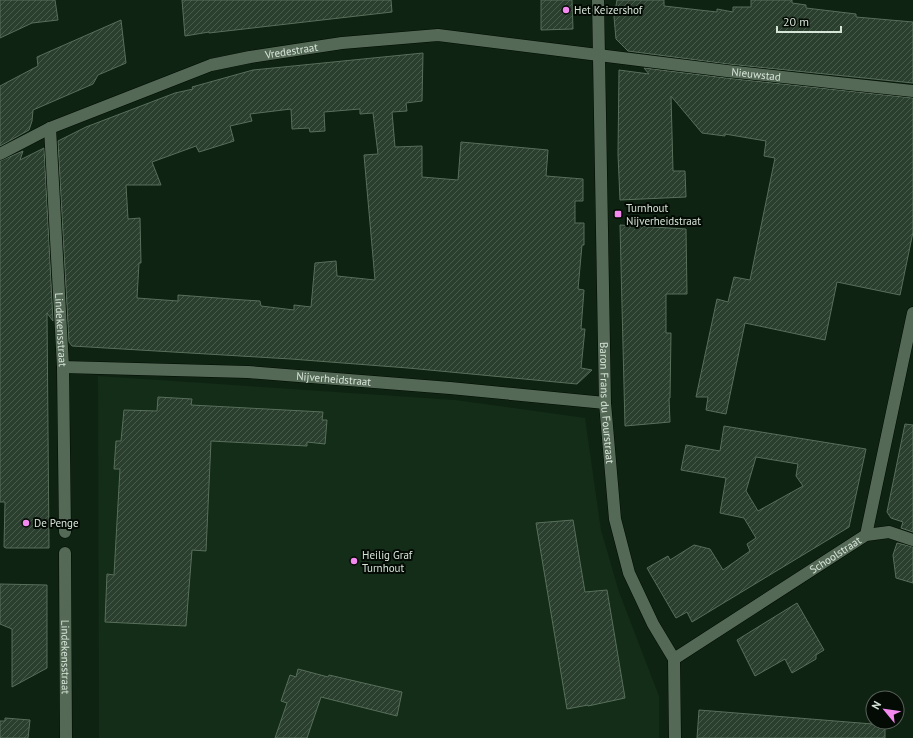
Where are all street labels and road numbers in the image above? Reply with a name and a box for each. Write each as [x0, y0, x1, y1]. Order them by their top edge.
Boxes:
street label: Vredestraat [263, 40, 319, 62]
street label: Nieuwstad [731, 65, 782, 84]
street label: Lindekensstraat [52, 292, 70, 367]
street label: Baron Frans du Fourstraat [597, 342, 617, 465]
street label: Nijverheidstraat [296, 369, 372, 389]
street label: Schoolstraat [807, 533, 864, 577]
street label: Lindekensstraat [58, 620, 73, 694]

